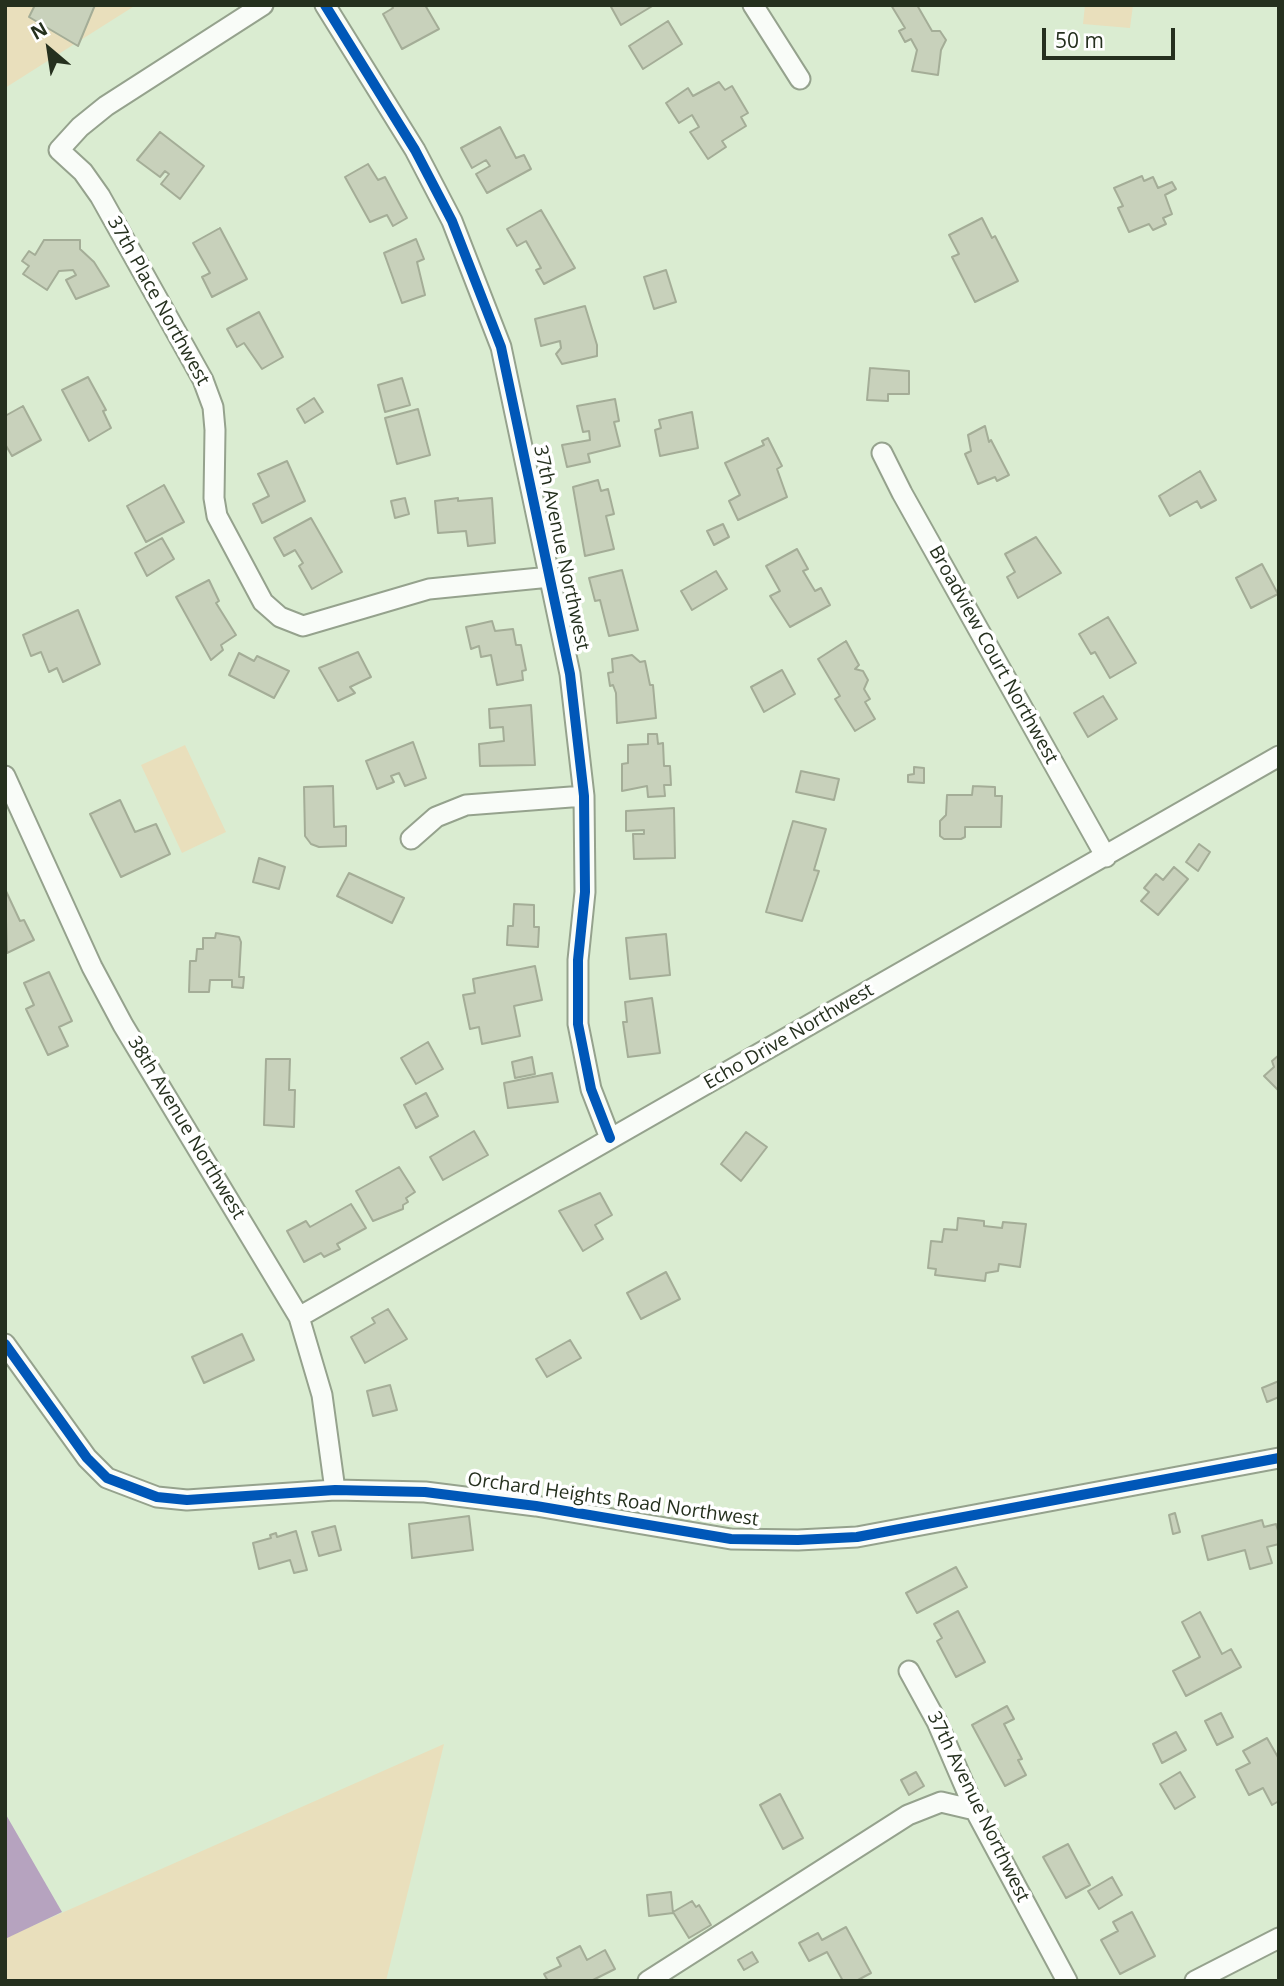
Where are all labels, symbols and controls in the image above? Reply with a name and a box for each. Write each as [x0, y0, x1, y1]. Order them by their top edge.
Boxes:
north arrow [14, 14, 84, 84]
scale bar [1046, 14, 1179, 58]
text: N [26, 16, 52, 46]
text: 50 m [1055, 26, 1104, 54]
street label: 37th Place Northwest [102, 213, 214, 389]
street label: 37th Avenue Northwest [528, 443, 594, 653]
street label: Broadview Court Northwest [923, 542, 1063, 768]
street label: Echo Drive Northwest [700, 979, 878, 1095]
street label: 38th Avenue Northwest [122, 1032, 250, 1224]
street label: Orchard Heights Road Northwest [466, 1468, 760, 1532]
street label: 37th Avenue Northwest [922, 1708, 1034, 1906]

